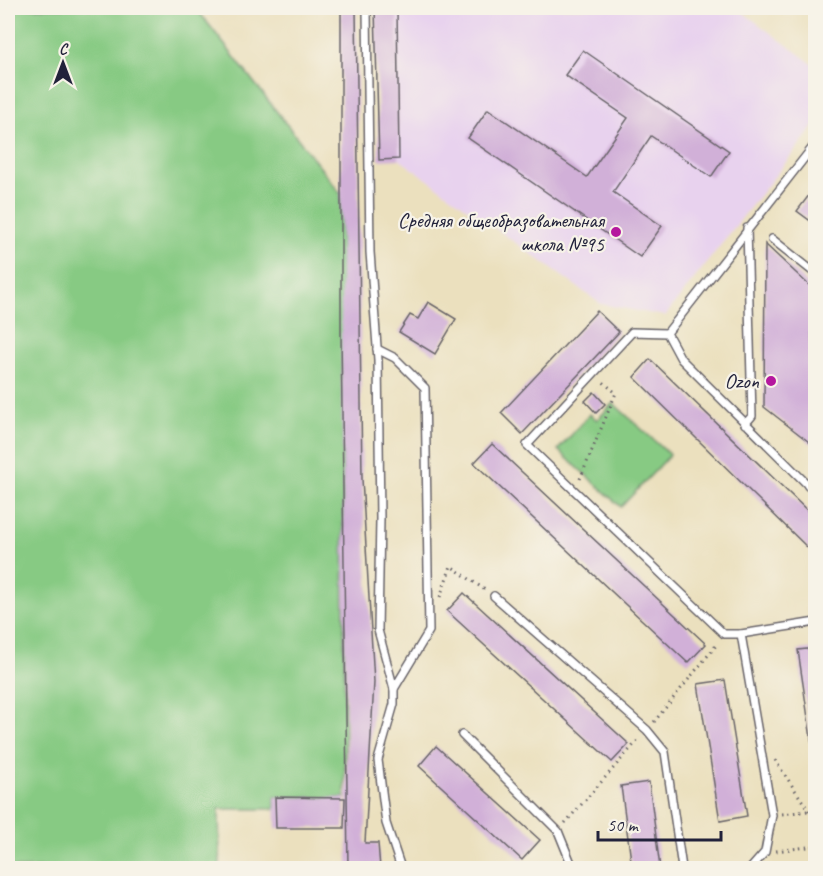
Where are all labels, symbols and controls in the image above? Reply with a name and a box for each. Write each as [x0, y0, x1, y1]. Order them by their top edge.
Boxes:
north arrow [33, 33, 93, 93]
text: С [59, 39, 69, 59]
place label: Средняя общеобразовательная школа №95 [398, 207, 606, 257]
marker: Средняя общеобразовательная школа №95 [609, 225, 623, 239]
place label: Ozon [724, 368, 760, 394]
marker: Ozon [764, 374, 778, 388]
scale bar [598, 804, 721, 842]
text: 50 m [607, 814, 640, 836]

